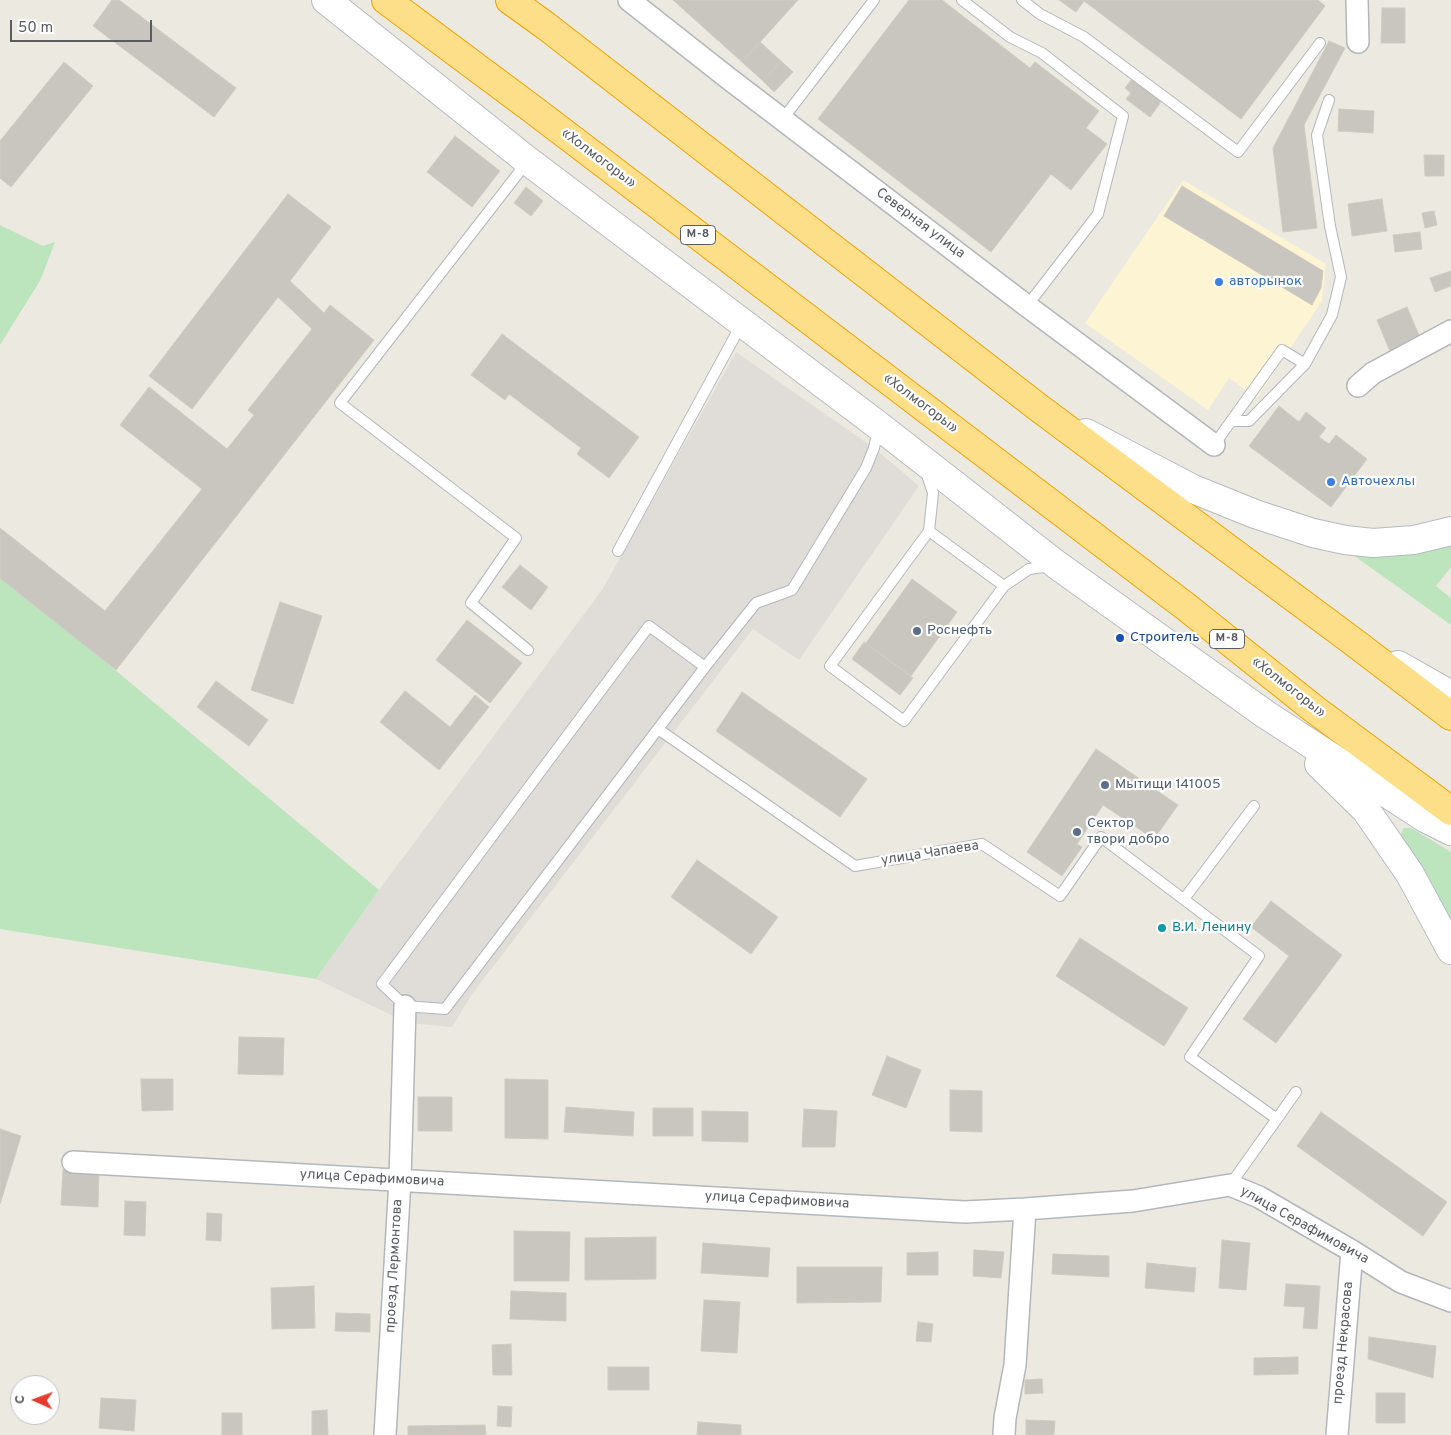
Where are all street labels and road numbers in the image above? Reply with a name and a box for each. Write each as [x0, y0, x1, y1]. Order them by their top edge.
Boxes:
street label: «Холмогоры» [557, 125, 639, 193]
street label: Северная улица [872, 185, 968, 263]
road number: М-8 [680, 226, 716, 244]
street label: «Холмогоры» [879, 370, 961, 438]
road number: М-8 [1210, 630, 1244, 648]
street label: «Холмогоры» [1248, 654, 1328, 722]
street label: улица Чапаева [880, 838, 980, 870]
street label: улица Серафимовича [299, 1167, 445, 1191]
street label: улица Серафимовича [1237, 1184, 1371, 1268]
street label: улица Серафимовича [704, 1189, 850, 1213]
street label: проезд Лермонтова [383, 1199, 407, 1333]
street label: проезд Некрасова [1330, 1281, 1358, 1405]

